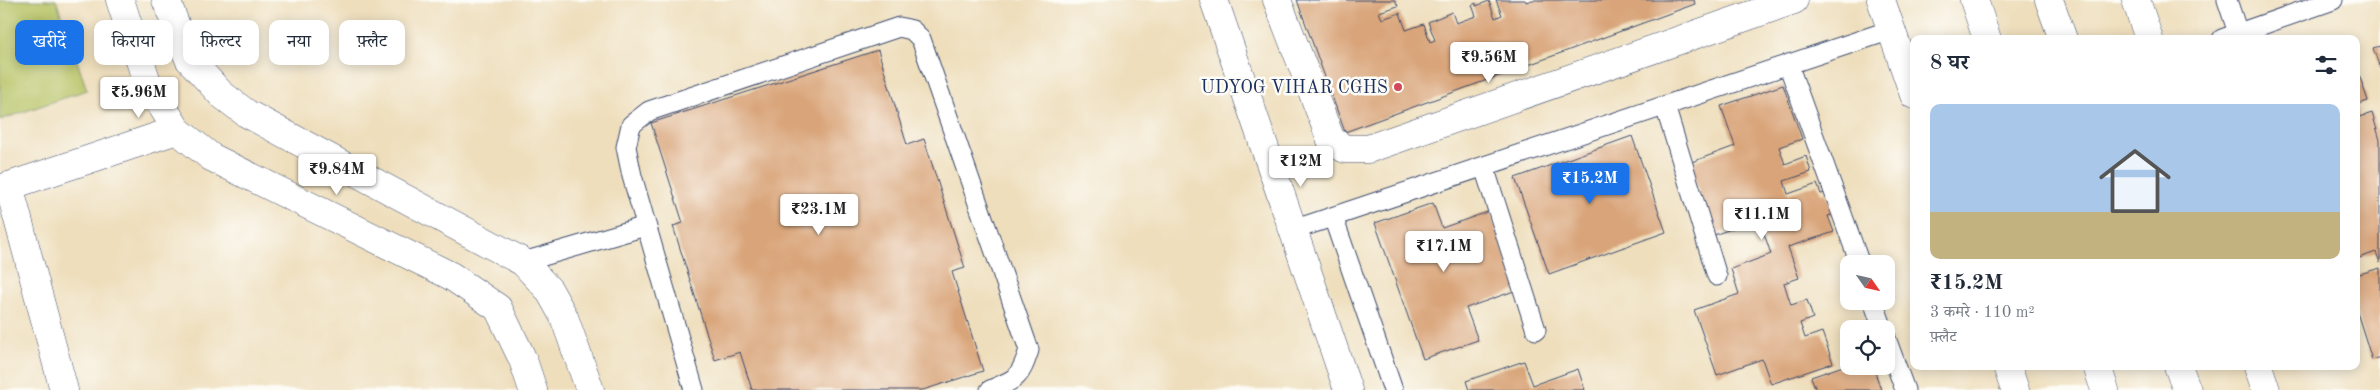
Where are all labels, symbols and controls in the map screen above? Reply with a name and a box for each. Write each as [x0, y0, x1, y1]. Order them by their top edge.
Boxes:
chip: खरीदें [15, 20, 84, 65]
chip: किराया [94, 20, 173, 65]
chip: फ़िल्टर [183, 20, 259, 65]
chip: नया [269, 20, 329, 65]
chip: फ़्लैट [339, 20, 405, 65]
pin: ₹9.56M [1448, 42, 1530, 84]
text: ₹9.56M [1461, 50, 1517, 66]
icon: filters [2312, 51, 2340, 79]
text: 8 घर [1930, 53, 1969, 74]
pin: ₹5.96M [98, 76, 180, 119]
place label: UDYOG VIHAR CGHS [1201, 79, 1388, 97]
marker: UDYOG VIHAR CGHS [1392, 81, 1404, 93]
text: ₹5.96M [111, 85, 167, 101]
icon: home [2090, 136, 2180, 226]
pin: ₹12M [1271, 146, 1331, 188]
pin: ₹9.84M [296, 154, 378, 196]
text: ₹12M [1280, 154, 1322, 170]
text: ₹9.84M [309, 162, 365, 178]
pin: ₹15.2M [1549, 162, 1631, 205]
text: ₹15.2M [1562, 171, 1618, 187]
pin: ₹23.1M [778, 194, 860, 236]
pin: ₹11.1M [1721, 198, 1803, 241]
text: ₹23.1M [791, 202, 847, 218]
text: ₹11.1M [1734, 207, 1790, 223]
pin: ₹17.1M [1403, 230, 1485, 273]
text: ₹17.1M [1416, 239, 1472, 255]
north arrow [1840, 255, 1895, 310]
map controls [1840, 255, 1895, 375]
text: ₹15.2M [1930, 273, 2003, 294]
text: 3 कमरे · 110 m² [1930, 305, 2035, 321]
button: locate [1840, 320, 1895, 375]
text: फ़्लैट [1930, 330, 1957, 346]

